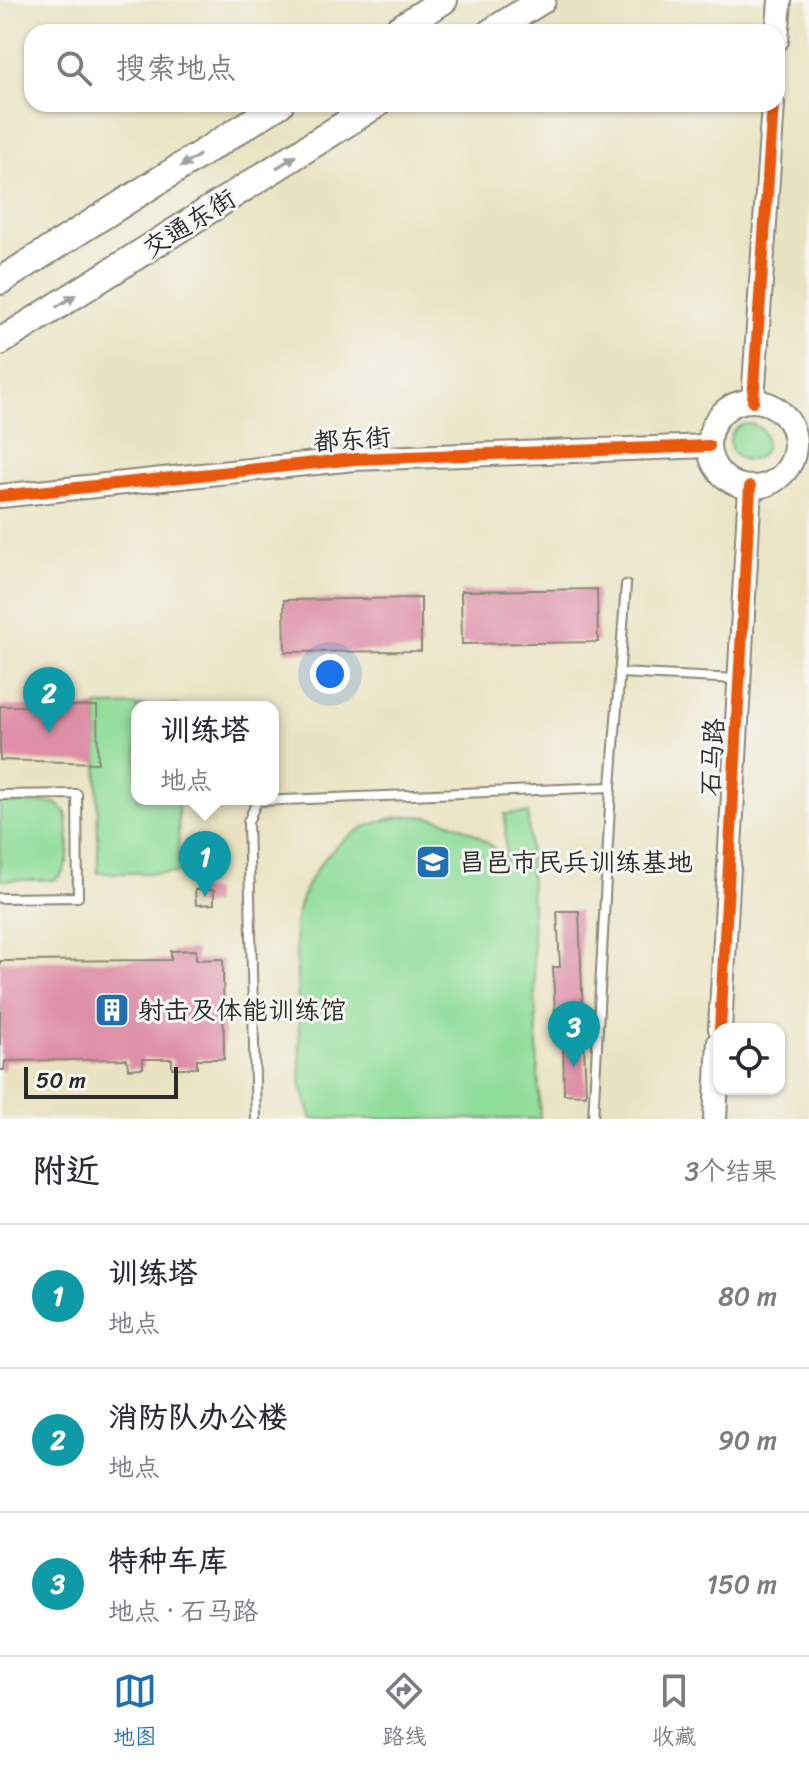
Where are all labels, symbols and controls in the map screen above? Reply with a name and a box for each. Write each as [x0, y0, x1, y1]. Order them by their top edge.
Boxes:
search box [24, 24, 785, 112]
text: 搜索地点 [116, 41, 236, 95]
icon: search [52, 46, 96, 90]
one-way arrow [179, 153, 201, 167]
one-way arrow [275, 155, 297, 169]
street label: 交通东街 [133, 176, 245, 270]
one-way arrow [55, 294, 77, 308]
street label: 都东街 [311, 413, 393, 465]
your location [310, 654, 350, 694]
pin: 2 [23, 667, 75, 733]
popup [131, 701, 279, 805]
text: 训练塔 [160, 703, 250, 757]
street label: 石马路 [687, 717, 737, 797]
text: 地点 [160, 757, 212, 803]
pin: 1 [179, 831, 231, 897]
place label: 昌邑市民兵训练基地 [459, 839, 693, 885]
school or university icon: 昌邑市民兵训练基地 [414, 843, 452, 881]
place label: 射击及体能训练馆 [138, 987, 346, 1033]
building icon: 射击及体能训练馆 [93, 991, 131, 1029]
pin: 3 [548, 1001, 600, 1067]
map controls [713, 1023, 785, 1095]
button: locate [713, 1023, 785, 1095]
text: 50 m [36, 1061, 86, 1100]
scale bar [24, 1063, 178, 1099]
text: 附近 [32, 1141, 100, 1201]
text: 3个结果 [685, 1148, 777, 1194]
text: 训练塔 [108, 1246, 198, 1300]
text: 1 [52, 1273, 64, 1319]
text: 80 m [718, 1273, 777, 1319]
text: 地点 [108, 1300, 160, 1346]
text: 消防队办公楼 [108, 1390, 288, 1444]
text: 2 [50, 1417, 66, 1463]
text: 90 m [718, 1417, 777, 1463]
text: 地点 [108, 1444, 160, 1490]
text: 特种车库 [108, 1534, 228, 1588]
text: 3 [51, 1561, 65, 1607]
text: 150 m [707, 1561, 777, 1607]
text: 地点 · 石马路 [108, 1588, 259, 1634]
tab: 地图 [113, 1669, 157, 1756]
tab: 路线 [382, 1669, 426, 1756]
tab: 收藏 [652, 1669, 696, 1756]

